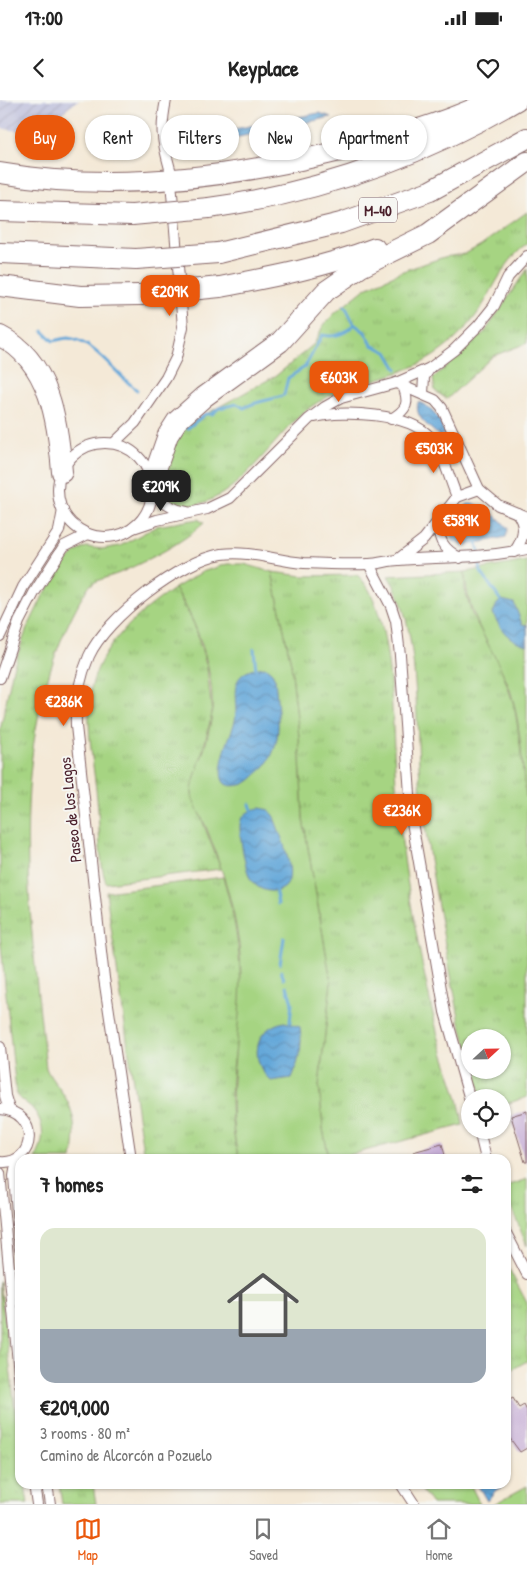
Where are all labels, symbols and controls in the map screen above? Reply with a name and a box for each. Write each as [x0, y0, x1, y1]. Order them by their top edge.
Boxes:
text: 17:00 [25, 5, 63, 31]
text: Keyplace [228, 53, 299, 83]
icon: back [25, 54, 53, 82]
icon: heart [474, 54, 502, 82]
chip: Buy [15, 115, 75, 160]
chip: Rent [85, 115, 151, 160]
chip: Filters [161, 115, 239, 160]
chip: New [249, 115, 311, 160]
chip: Apartment [321, 115, 427, 160]
road number: M-40 [359, 198, 397, 222]
pin: €209K [135, 274, 205, 317]
text: €209K [152, 280, 188, 302]
pin: €603K [304, 360, 374, 403]
text: €603K [321, 366, 357, 388]
pin: €503K [399, 432, 469, 474]
text: €503K [415, 437, 453, 459]
pin: €209K [126, 470, 196, 512]
text: €209K [143, 475, 179, 497]
pin: €589K [426, 504, 496, 546]
text: €589K [443, 509, 479, 531]
pin: €286K [29, 684, 99, 727]
text: €286K [46, 690, 82, 712]
street label: Paseo de los Lagos [54, 756, 86, 864]
pin: €236K [367, 794, 437, 836]
text: €236K [383, 799, 421, 821]
north arrow [461, 1029, 511, 1079]
map controls [461, 1029, 511, 1139]
button: locate [461, 1089, 511, 1139]
text: 7 homes [40, 1170, 103, 1199]
icon: filters [458, 1170, 486, 1198]
icon: home [218, 1260, 308, 1350]
text: €209,000 [40, 1393, 110, 1422]
text: 3 rooms · 80 m² [40, 1422, 130, 1444]
text: Camino de Alcorcón a Pozuelo [40, 1444, 212, 1466]
tab: Map [74, 1515, 102, 1564]
tab: Saved [249, 1515, 278, 1564]
tab: Home [425, 1515, 453, 1564]

